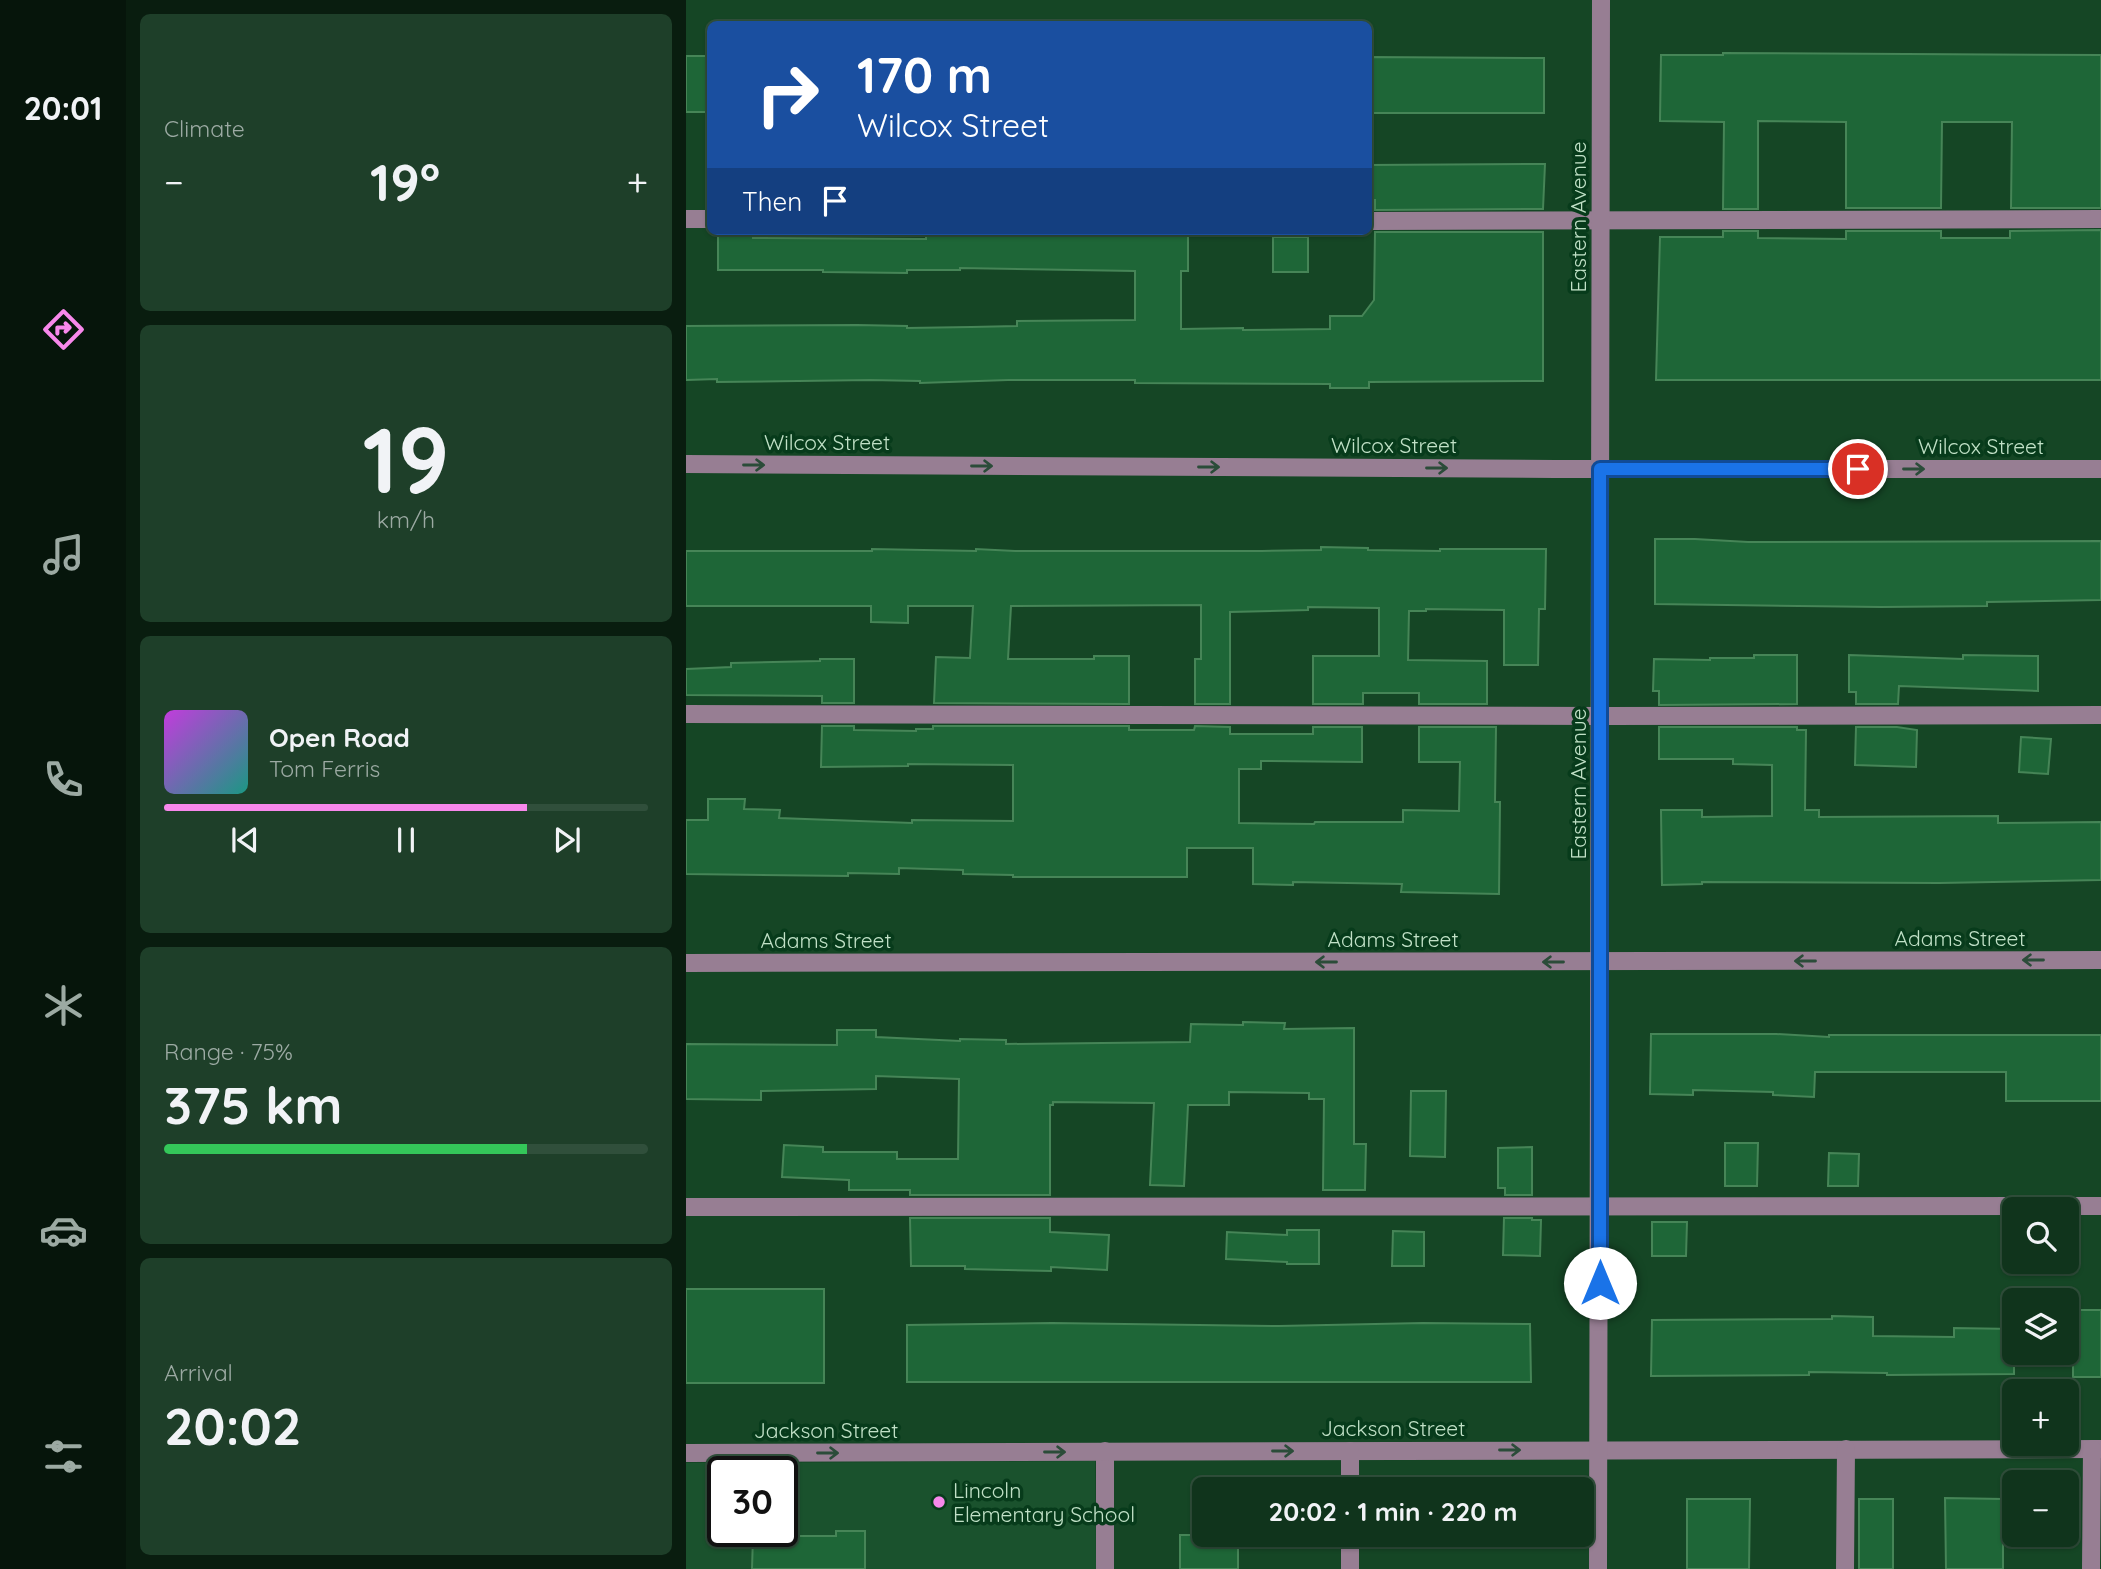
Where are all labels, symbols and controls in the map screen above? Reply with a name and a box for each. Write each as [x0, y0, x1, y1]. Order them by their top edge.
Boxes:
text: 170 m [857, 44, 992, 105]
icon: right [742, 49, 833, 140]
text: 20:01 [24, 88, 102, 128]
text: Wilcox Street [857, 105, 1049, 145]
text: Climate [164, 114, 245, 143]
street label: Eastern Avenue [1565, 141, 1591, 293]
text: 19° [370, 149, 440, 214]
text: − [164, 158, 184, 206]
text: + [627, 158, 648, 206]
icon: arrive [816, 182, 854, 220]
text: Then [742, 185, 802, 218]
icon: directions [39, 305, 88, 354]
text: 19 [362, 402, 450, 516]
street label: Wilcox Street [764, 429, 890, 455]
street label: Wilcox Street [1331, 432, 1457, 458]
street label: Wilcox Street [1918, 433, 2044, 459]
pin [1828, 439, 1888, 499]
icon: arrive [1839, 450, 1877, 488]
one-way arrow [742, 458, 765, 471]
one-way arrow [970, 459, 993, 473]
one-way arrow [1197, 460, 1220, 474]
one-way arrow [1425, 461, 1448, 475]
one-way arrow [1902, 462, 1925, 476]
text: km/h [377, 505, 435, 534]
icon: music [39, 530, 88, 579]
street label: Eastern Avenue [1565, 708, 1591, 860]
text: Open Road [269, 721, 410, 754]
text: Tom Ferris [269, 754, 380, 783]
icon: phone [39, 755, 88, 804]
icon: previous [226, 821, 264, 859]
icon: pause [387, 821, 425, 859]
icon: next [548, 821, 586, 859]
street label: Adams Street [1894, 925, 2026, 951]
street label: Adams Street [1327, 926, 1459, 952]
street label: Adams Street [760, 927, 892, 953]
one-way arrow [2022, 953, 2045, 967]
one-way arrow [1794, 954, 1817, 968]
one-way arrow [1315, 955, 1338, 969]
one-way arrow [1542, 955, 1565, 969]
icon: climate [39, 981, 88, 1030]
text: Range · 75% [164, 1037, 293, 1066]
text: 375 km [164, 1072, 343, 1137]
map controls [2002, 1197, 2079, 1547]
button: search [2002, 1197, 2079, 1274]
icon: car [39, 1206, 88, 1255]
position arrow [1563, 1246, 1637, 1320]
button: layers [2002, 1288, 2079, 1365]
text: Arrival [164, 1358, 233, 1387]
button: + [2002, 1379, 2079, 1456]
text: 20:02 [164, 1393, 301, 1458]
street label: Jackson Street [1321, 1415, 1465, 1441]
street label: Jackson Street [754, 1417, 898, 1443]
icon: filters [39, 1432, 88, 1481]
one-way arrow [1498, 1443, 1521, 1457]
one-way arrow [1271, 1444, 1294, 1458]
one-way arrow [1043, 1445, 1066, 1459]
one-way arrow [816, 1446, 839, 1459]
speed limit sign: 30 [707, 1456, 798, 1547]
button: − [2002, 1470, 2079, 1547]
place label: Lincoln Elementary School [953, 1477, 1135, 1527]
marker: Lincoln Elementary School [931, 1494, 947, 1510]
text: 20:02 · 1 min · 220 m [1268, 1495, 1518, 1528]

